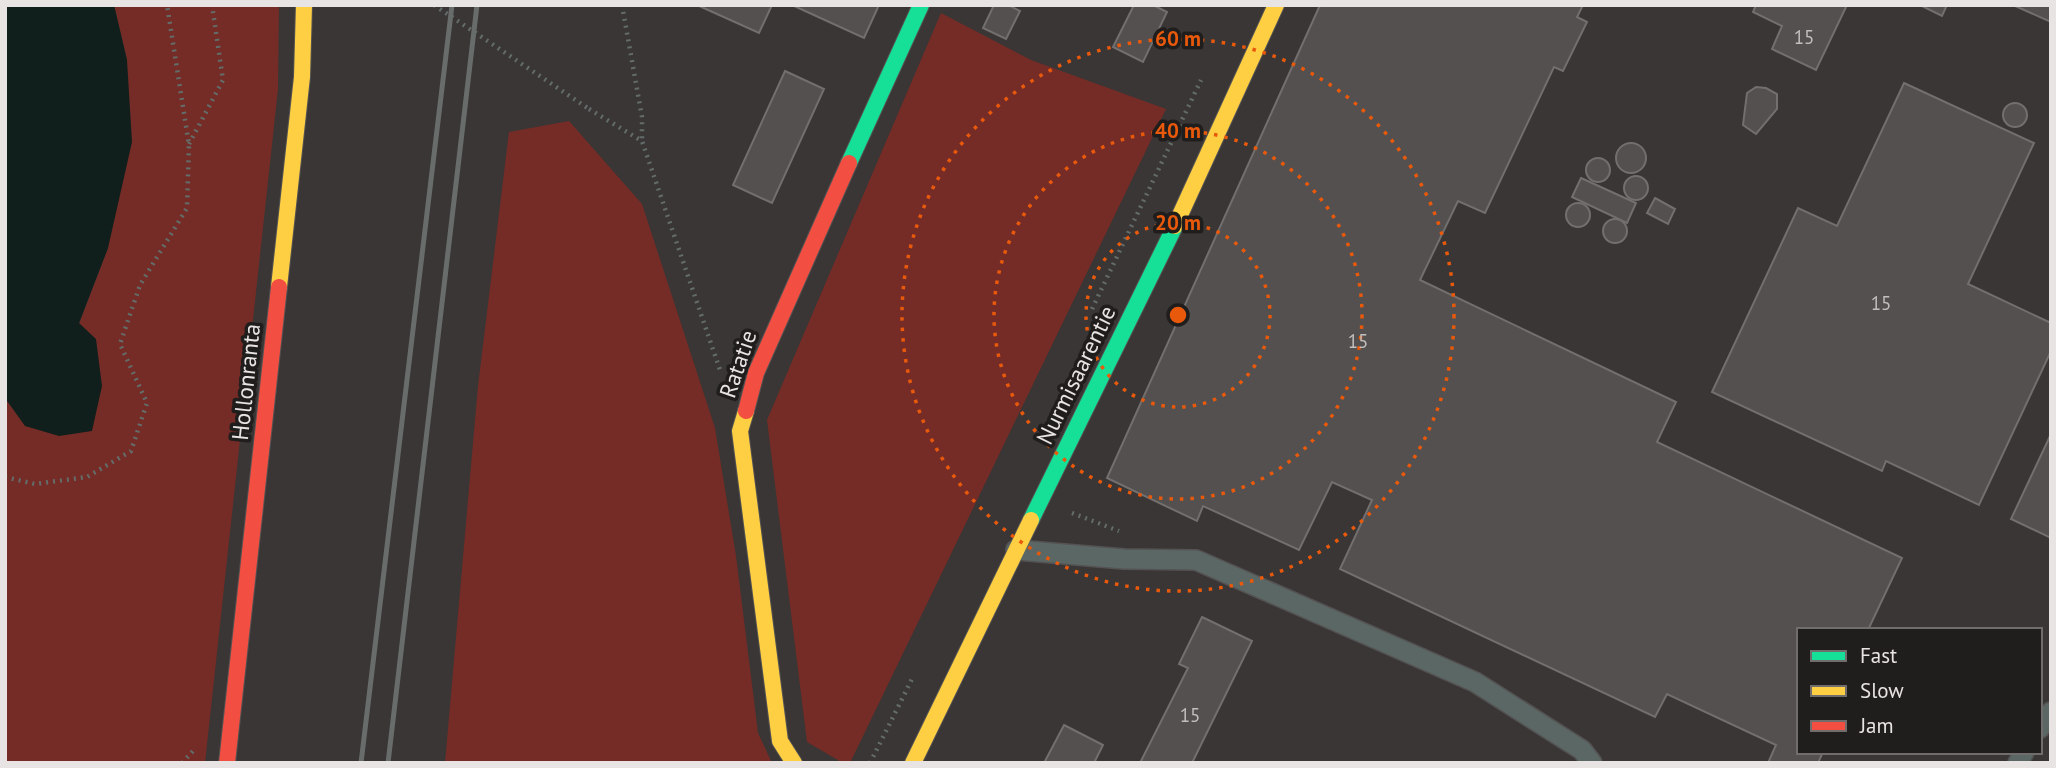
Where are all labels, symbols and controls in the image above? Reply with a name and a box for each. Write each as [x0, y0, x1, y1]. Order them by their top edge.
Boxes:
text: 60 m [1155, 25, 1201, 52]
house number: 15 [1794, 25, 1814, 49]
text: 40 m [1155, 117, 1201, 144]
text: 20 m [1155, 209, 1201, 236]
house number: 15 [1871, 291, 1891, 315]
street label: Nurmisaarentie [1029, 301, 1122, 449]
centre of rings [1166, 303, 1190, 327]
street label: Hollonranta [225, 322, 266, 442]
street label: Ratatie [712, 326, 763, 402]
house number: 15 [1348, 329, 1368, 353]
legend [1797, 628, 2042, 754]
text: Fast [1860, 642, 1897, 669]
text: Slow [1860, 677, 1904, 704]
house number: 15 [1180, 703, 1200, 727]
text: Jam [1859, 712, 1894, 739]

